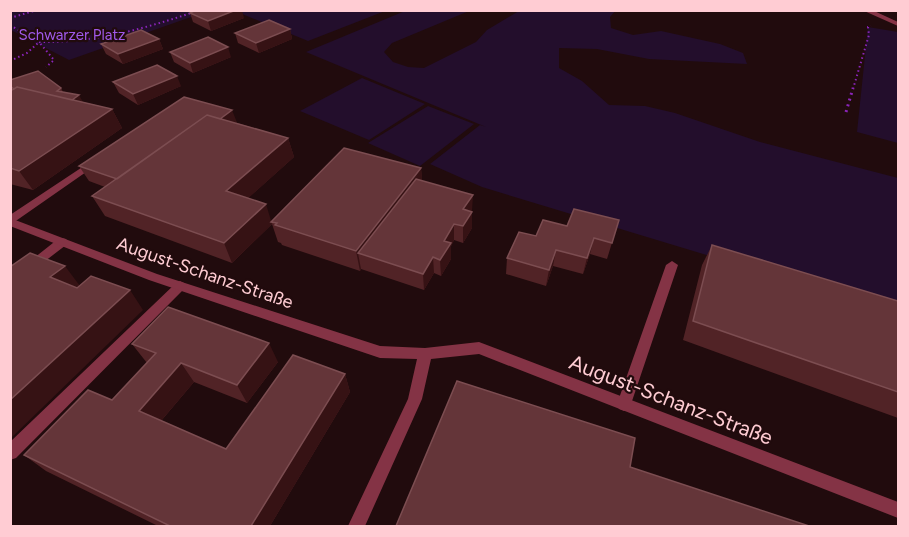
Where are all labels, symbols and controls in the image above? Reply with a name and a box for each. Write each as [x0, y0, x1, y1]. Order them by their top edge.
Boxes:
park label: Schwarzer Platz [19, 26, 125, 44]
street label: August-Schanz-Straße [114, 232, 296, 314]
street label: August-Schanz-Straße [566, 349, 776, 450]

